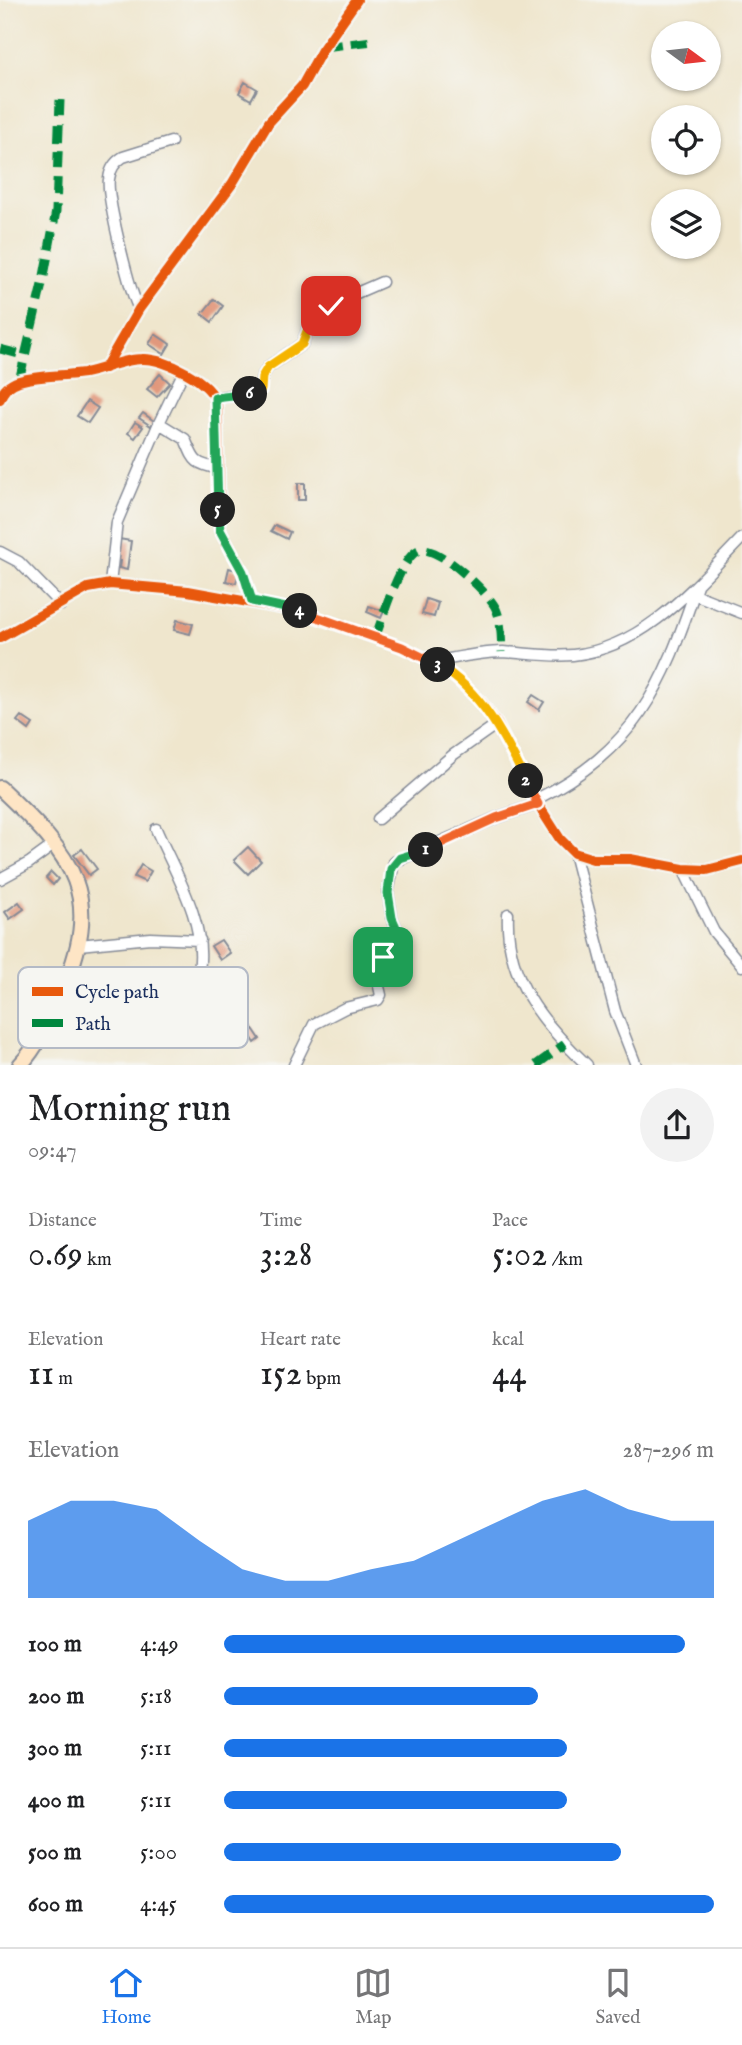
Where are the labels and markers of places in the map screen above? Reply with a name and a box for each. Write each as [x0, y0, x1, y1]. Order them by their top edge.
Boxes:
pin [301, 276, 361, 336]
pin: 6 [232, 376, 268, 412]
pin: 5 [200, 492, 235, 528]
pin: 4 [282, 594, 318, 628]
pin: 3 [420, 648, 456, 682]
pin: 2 [508, 764, 544, 798]
pin: 1 [408, 832, 444, 868]
pin [353, 927, 413, 987]

